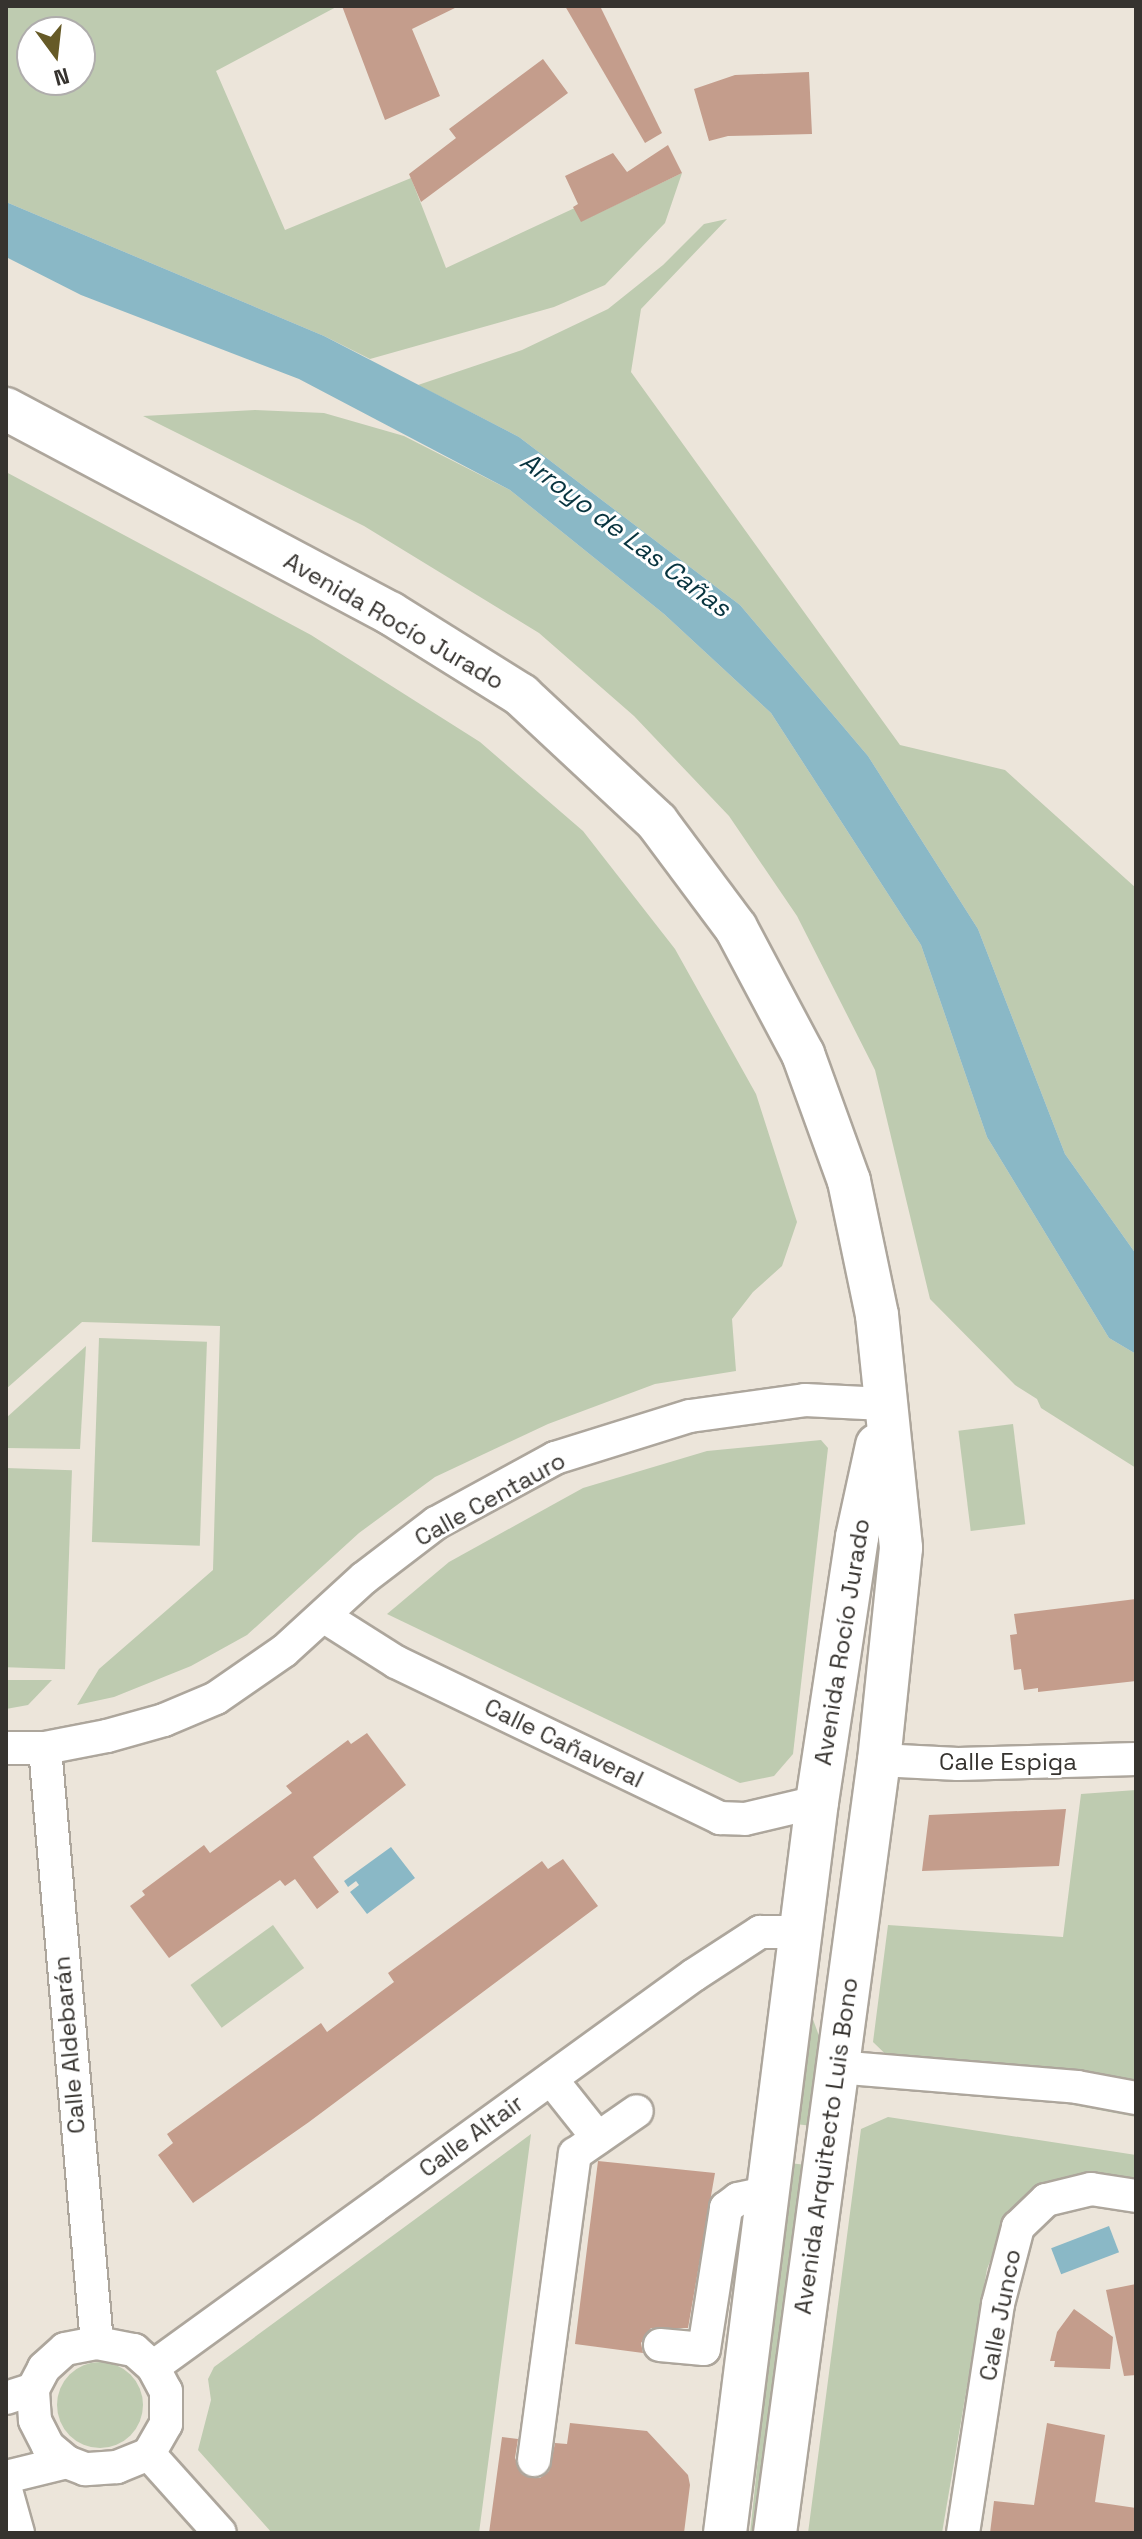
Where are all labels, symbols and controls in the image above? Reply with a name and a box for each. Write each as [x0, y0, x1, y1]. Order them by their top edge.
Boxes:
north arrow [16, 16, 96, 96]
text: N [51, 62, 72, 93]
water label: Arroyo de Las Cañas [514, 446, 736, 624]
street label: Avenida Rocío Jurado [279, 546, 509, 696]
street label: Calle Centauro [410, 1446, 570, 1552]
street label: Avenida Rocío Jurado [808, 1517, 876, 1767]
street label: Calle Cañaveral [480, 1692, 648, 1794]
street label: Calle Espiga [939, 1748, 1077, 1776]
street label: Calle Aldebarán [47, 1955, 91, 2135]
street label: Avenida Arquitecto Luis Bono [788, 1976, 864, 2316]
street label: Calle Altair [413, 2088, 529, 2184]
street label: Calle Junco [973, 2247, 1027, 2383]

